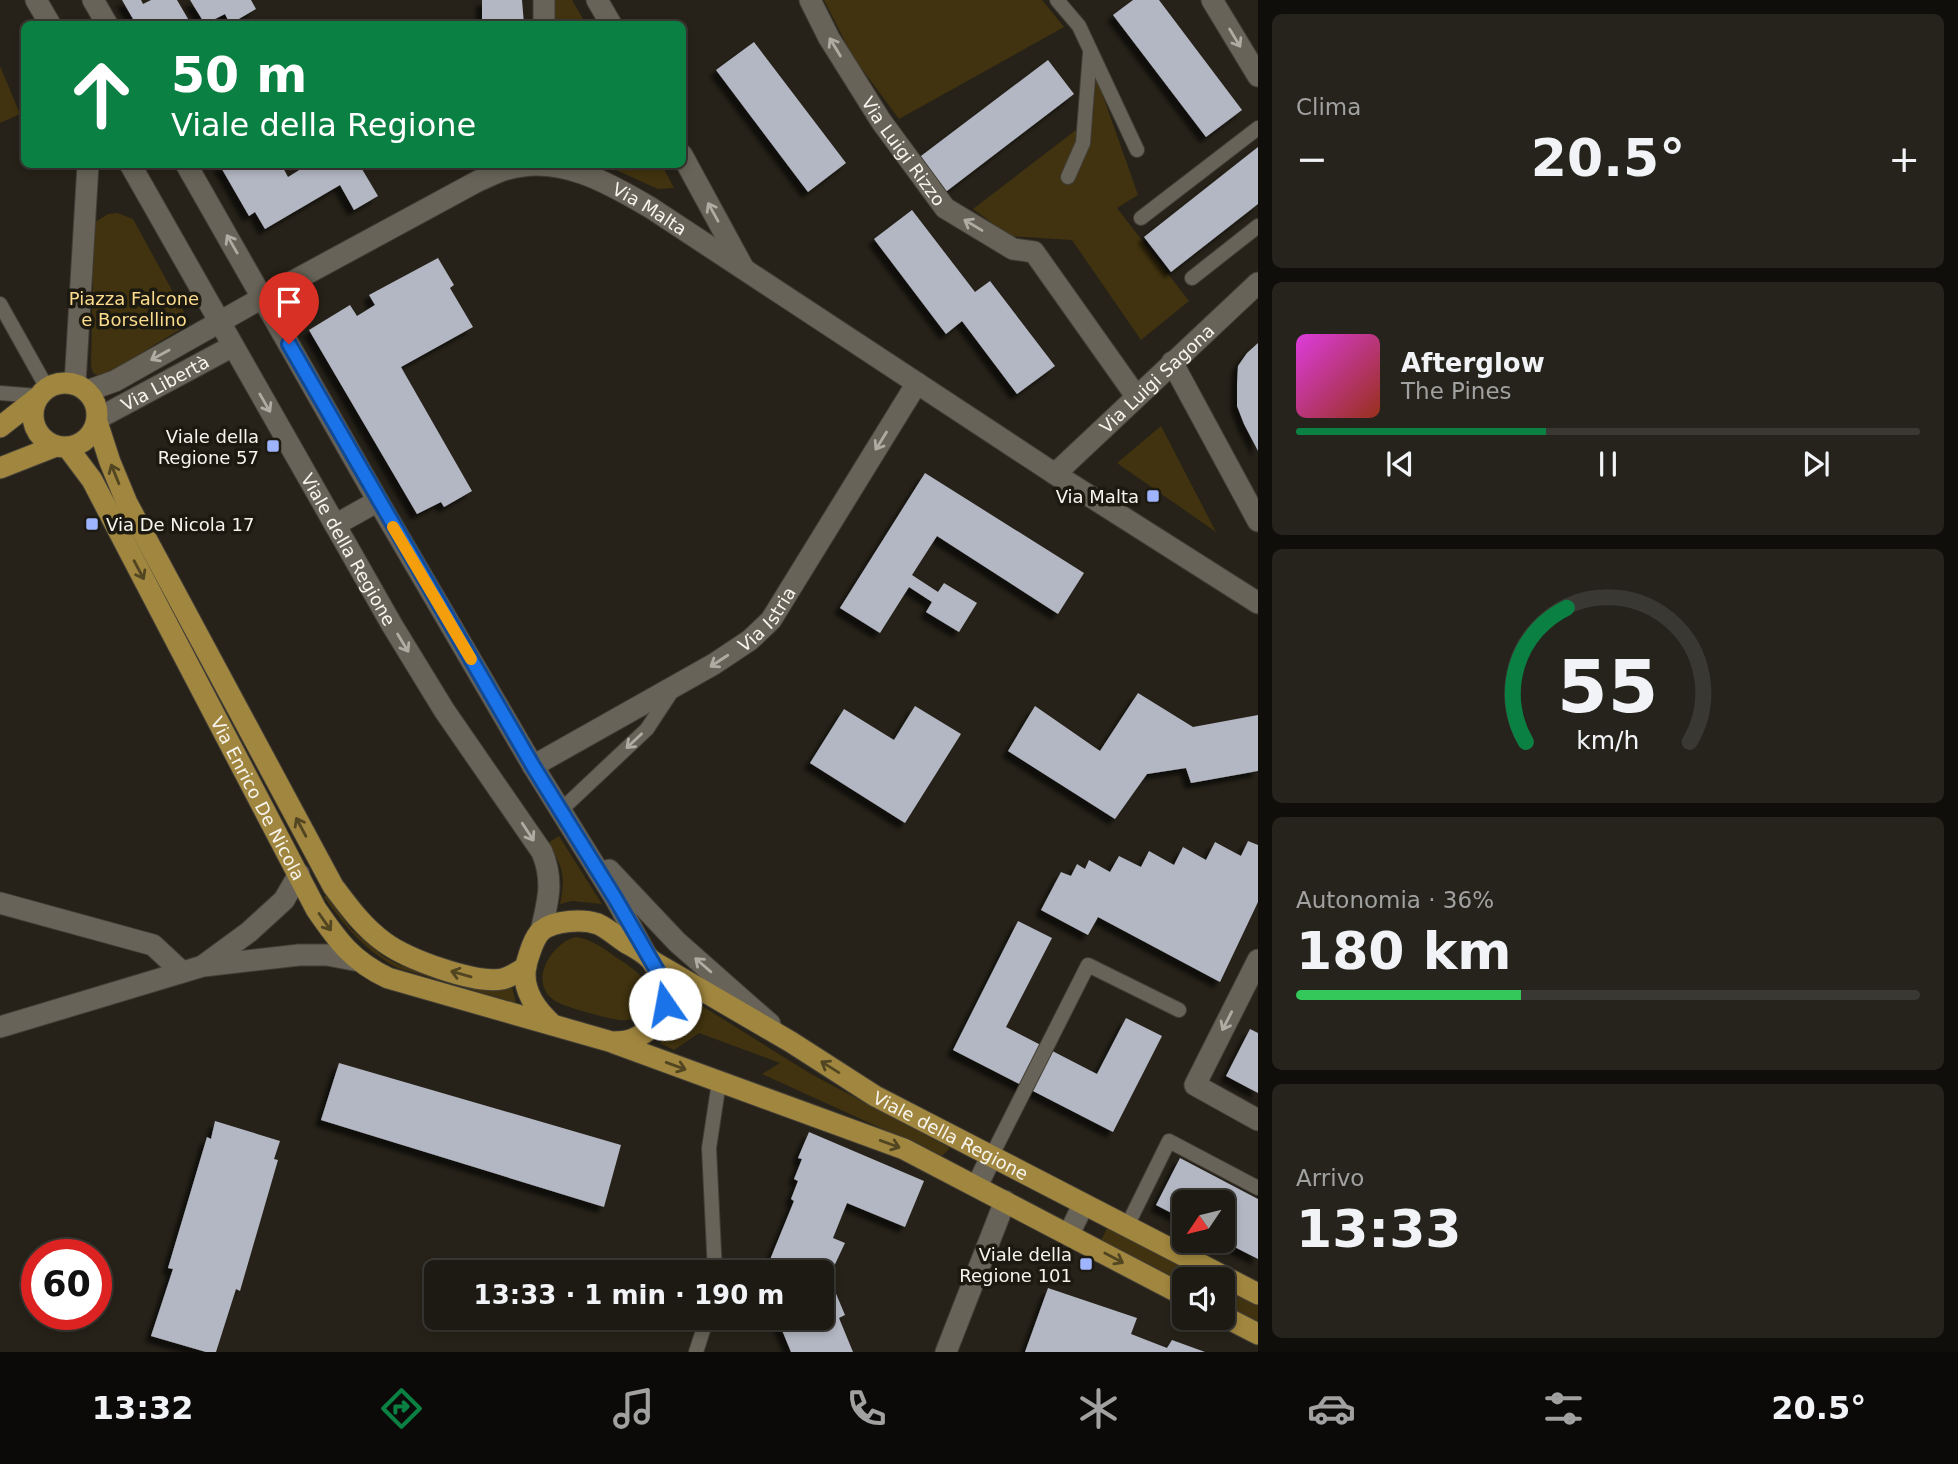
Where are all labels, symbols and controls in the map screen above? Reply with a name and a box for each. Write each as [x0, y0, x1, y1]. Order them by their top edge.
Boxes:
one-way arrow [1228, 28, 1242, 48]
one-way arrow [828, 38, 842, 58]
text: 50 m [171, 47, 307, 104]
icon: ahead [56, 49, 147, 140]
street label: Via Luigi Rizzo [858, 92, 950, 210]
text: Clima [1296, 94, 1361, 120]
text: Viale della Regione [171, 106, 476, 144]
text: 20.5° [1531, 128, 1685, 188]
text: − [1296, 137, 1328, 181]
text: + [1888, 137, 1920, 181]
street label: Via Malta [609, 178, 691, 239]
one-way arrow [706, 202, 719, 223]
one-way arrow [963, 218, 983, 232]
one-way arrow [225, 235, 239, 255]
pin [259, 272, 319, 344]
icon: arrive [270, 283, 308, 321]
park label: Piazza Falcone e Borsellino [69, 288, 199, 330]
street label: Via Luigi Sagona [1095, 320, 1218, 437]
text: Afterglow [1401, 348, 1545, 378]
one-way arrow [150, 349, 171, 362]
street label: Via Libertà [117, 350, 212, 415]
text: The Pines [1401, 378, 1512, 404]
one-way arrow [259, 392, 273, 412]
place label: Viale della Regione 57 [158, 426, 259, 468]
one-way arrow [874, 431, 888, 451]
marker: Viale della Regione 57 [265, 438, 281, 454]
icon: previous [1381, 445, 1419, 483]
icon: pause [1589, 445, 1627, 483]
icon: next [1797, 445, 1835, 483]
one-way arrow [108, 464, 121, 485]
street label: Viale della Regione [297, 469, 400, 629]
place label: Via Malta [1056, 486, 1139, 507]
marker: Via Malta [1145, 488, 1161, 504]
place label: Via De Nicola 17 [106, 514, 254, 535]
marker: Via De Nicola 17 [84, 516, 100, 532]
one-way arrow [132, 559, 146, 579]
street label: Via Istria [734, 583, 800, 656]
one-way arrow [396, 632, 410, 652]
text: 55 [1557, 644, 1659, 729]
one-way arrow [710, 654, 729, 668]
street label: Via Enrico De Nicola [207, 713, 310, 884]
text: km/h [1576, 726, 1640, 755]
one-way arrow [626, 733, 643, 750]
one-way arrow [294, 817, 307, 838]
one-way arrow [521, 822, 536, 841]
text: Autonomia · 36% [1296, 887, 1494, 913]
one-way arrow [318, 912, 332, 931]
text: 180 km [1296, 921, 1511, 981]
one-way arrow [694, 957, 712, 973]
one-way arrow [451, 966, 473, 979]
position arrow [628, 967, 702, 1041]
one-way arrow [1220, 1010, 1234, 1031]
one-way arrow [821, 1060, 840, 1075]
one-way arrow [665, 1061, 686, 1073]
street label: Viale della Regione [870, 1086, 1032, 1184]
one-way arrow [878, 1139, 900, 1151]
text: Arrivo [1296, 1165, 1364, 1191]
north arrow [1172, 1190, 1236, 1253]
map controls [1172, 1190, 1235, 1330]
text: 13:33 [1296, 1199, 1462, 1259]
speed limit sign: 60 [21, 1239, 112, 1330]
place label: Viale della Regione 101 [959, 1244, 1072, 1286]
one-way arrow [1103, 1252, 1124, 1265]
marker: Viale della Regione 101 [1078, 1256, 1094, 1272]
button: sound [1172, 1267, 1235, 1330]
text: 13:33 · 1 min · 190 m [474, 1280, 784, 1310]
icon: directions [377, 1384, 426, 1433]
icon: music [609, 1384, 658, 1433]
icon: phone [842, 1384, 891, 1433]
icon: climate [1074, 1384, 1123, 1433]
icon: car [1307, 1384, 1356, 1433]
icon: filters [1539, 1384, 1588, 1433]
text: 13:32 [92, 1389, 194, 1427]
text: 20.5° [1771, 1389, 1866, 1427]

